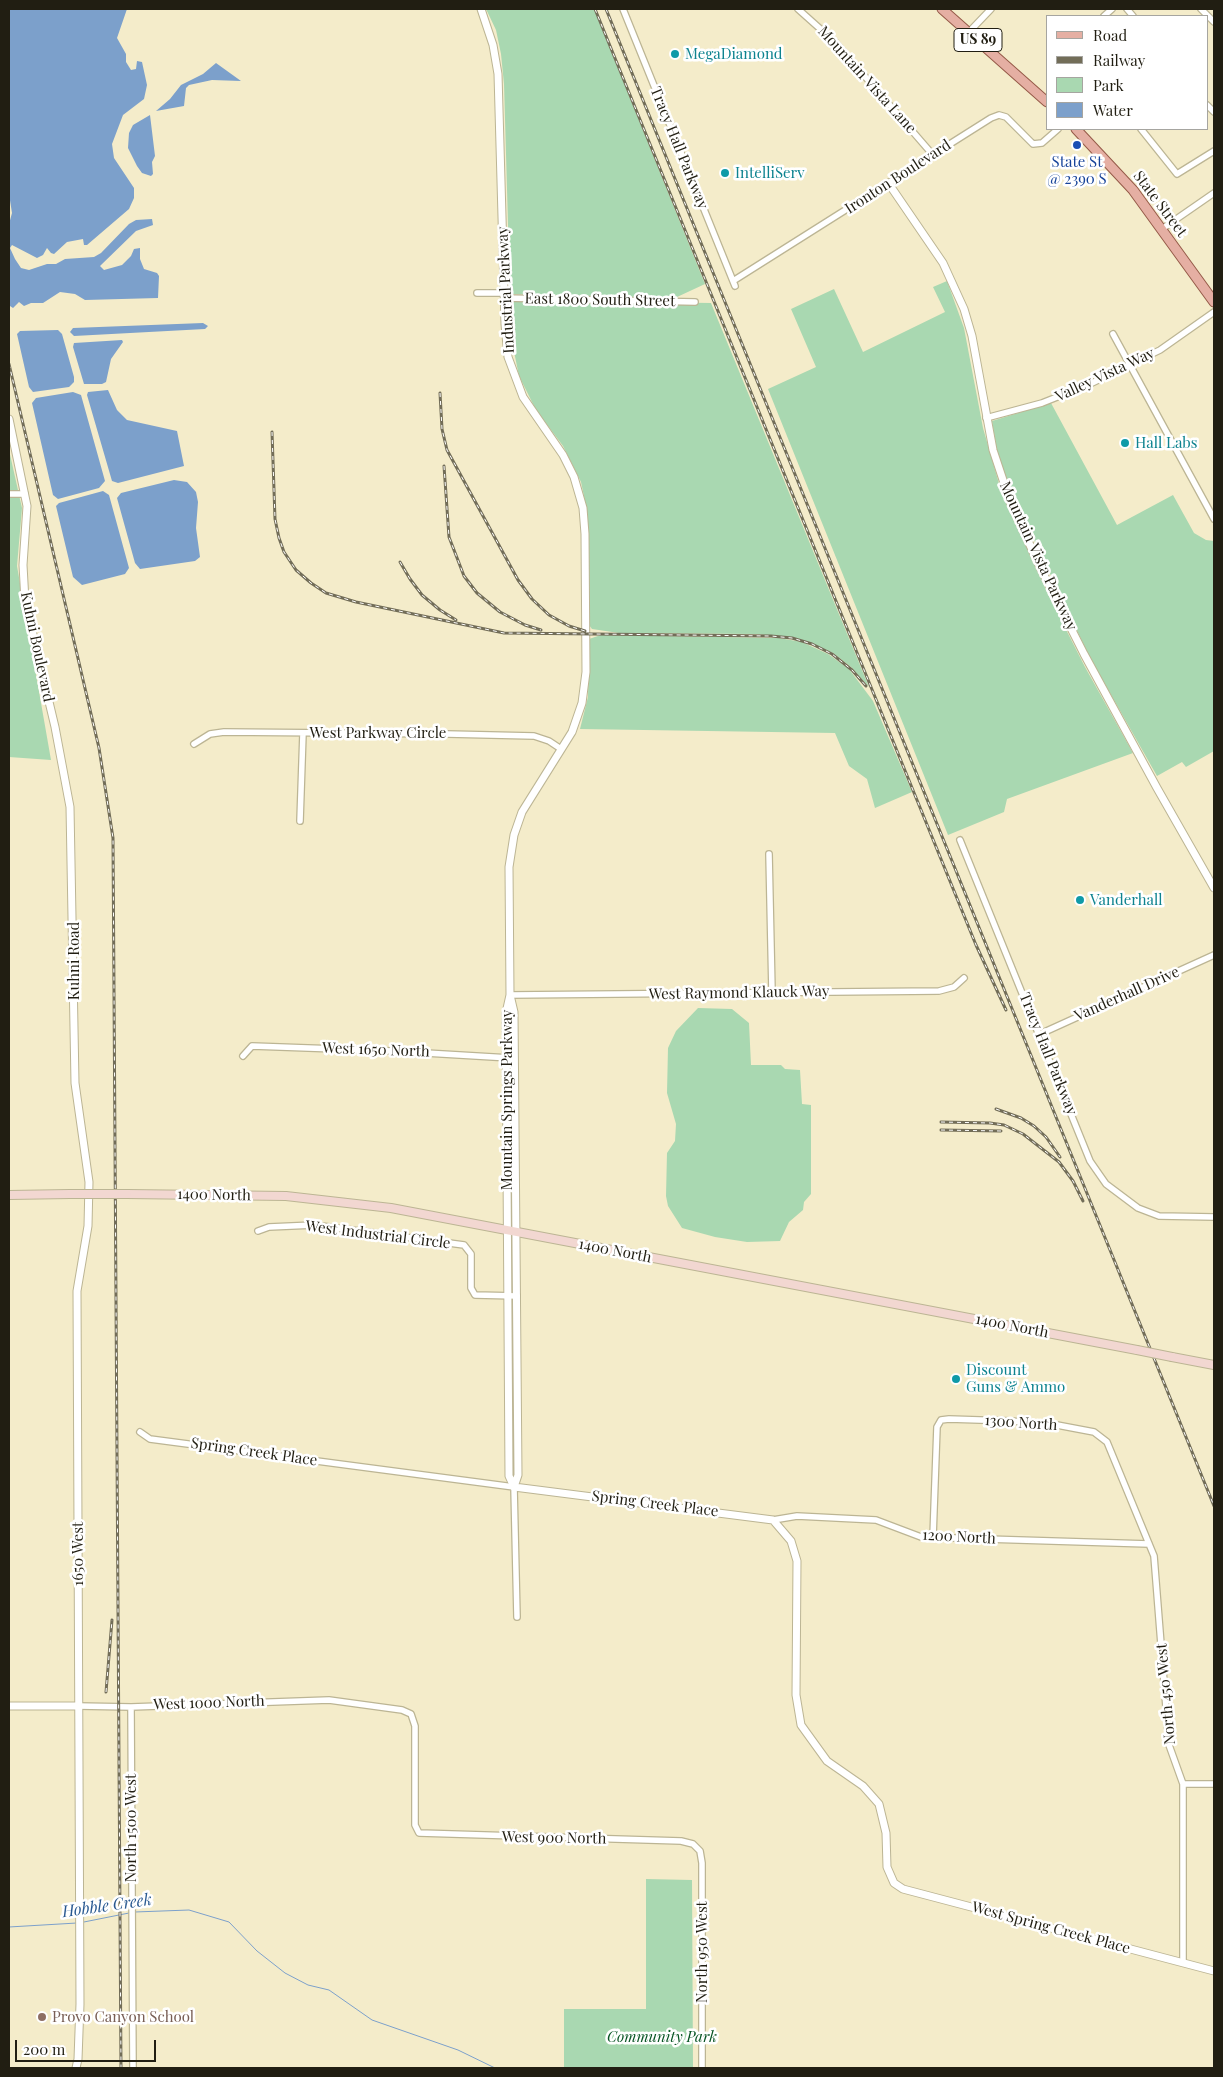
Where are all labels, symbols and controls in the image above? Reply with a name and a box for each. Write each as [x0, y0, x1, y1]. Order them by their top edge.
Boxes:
legend [1046, 15, 1208, 130]
street label: Mountain Vista Lane [814, 23, 920, 137]
text: Road [1093, 25, 1127, 45]
road number: US 89 [954, 28, 1002, 52]
place label: MegaDiamond [685, 45, 783, 63]
marker: MegaDiamond [669, 48, 681, 60]
text: Railway [1093, 50, 1145, 70]
text: Park [1093, 75, 1124, 95]
street label: Tracy Hall Parkway [646, 84, 712, 212]
text: Water [1093, 100, 1133, 120]
street label: Ironton Boulevard [842, 136, 954, 218]
marker: State St @ 2390 S [1071, 139, 1083, 151]
place label: State St @ 2390 S [1047, 153, 1107, 188]
place label: IntelliServ [735, 164, 805, 182]
marker: IntelliServ [719, 167, 731, 179]
street label: State Street [1129, 168, 1191, 240]
street label: Industrial Parkway [494, 226, 518, 354]
street label: East 1800 South Street [525, 290, 675, 310]
street label: Valley Vista Way [1052, 344, 1158, 406]
place label: Hall Labs [1135, 434, 1198, 452]
marker: Hall Labs [1119, 437, 1131, 449]
street label: Mountain Vista Parkway [996, 479, 1080, 633]
street label: Kuhni Boulevard [17, 590, 57, 704]
street label: West Parkway Circle [310, 724, 446, 742]
place label: Vanderhall [1090, 891, 1163, 909]
marker: Vanderhall [1074, 894, 1086, 906]
street label: Kuhni Road [65, 922, 83, 1000]
street label: Vanderhall Drive [1072, 963, 1182, 1025]
street label: West Raymond Klauck Way [648, 982, 830, 1004]
street label: Tracy Hall Parkway [1015, 990, 1081, 1118]
street label: Mountain Springs Parkway [498, 1010, 516, 1190]
street label: West 1650 North [322, 1039, 430, 1061]
street label: 1400 North [177, 1185, 251, 1205]
street label: West Industrial Circle [304, 1217, 452, 1253]
street label: 1400 North [577, 1235, 653, 1267]
street label: 1400 North [974, 1310, 1050, 1342]
place label: Discount Guns & Ammo [966, 1361, 1065, 1396]
marker: Discount Guns & Ammo [950, 1373, 962, 1385]
street label: 1300 North [984, 1411, 1058, 1435]
street label: Spring Creek Place [190, 1434, 318, 1470]
street label: Spring Creek Place [591, 1487, 719, 1521]
street label: 1650 West [69, 1522, 87, 1586]
street label: 1200 North [922, 1526, 996, 1548]
street label: North 450 West [1153, 1643, 1179, 1745]
street label: West 1000 North [153, 1692, 265, 1714]
street label: North 1500 West [122, 1774, 140, 1882]
street label: West 900 North [502, 1828, 606, 1848]
water label: Hobble Creek [61, 1890, 153, 1922]
street label: West Spring Creek Place [970, 1898, 1132, 1958]
street label: North 950 West [693, 1901, 711, 2003]
place label: Provo Canyon School [52, 2008, 194, 2026]
marker: Provo Canyon School [36, 2011, 48, 2023]
park label: Community Park [607, 2028, 717, 2046]
scale bar [18, 2030, 159, 2062]
text: 200 m [23, 2039, 65, 2059]

